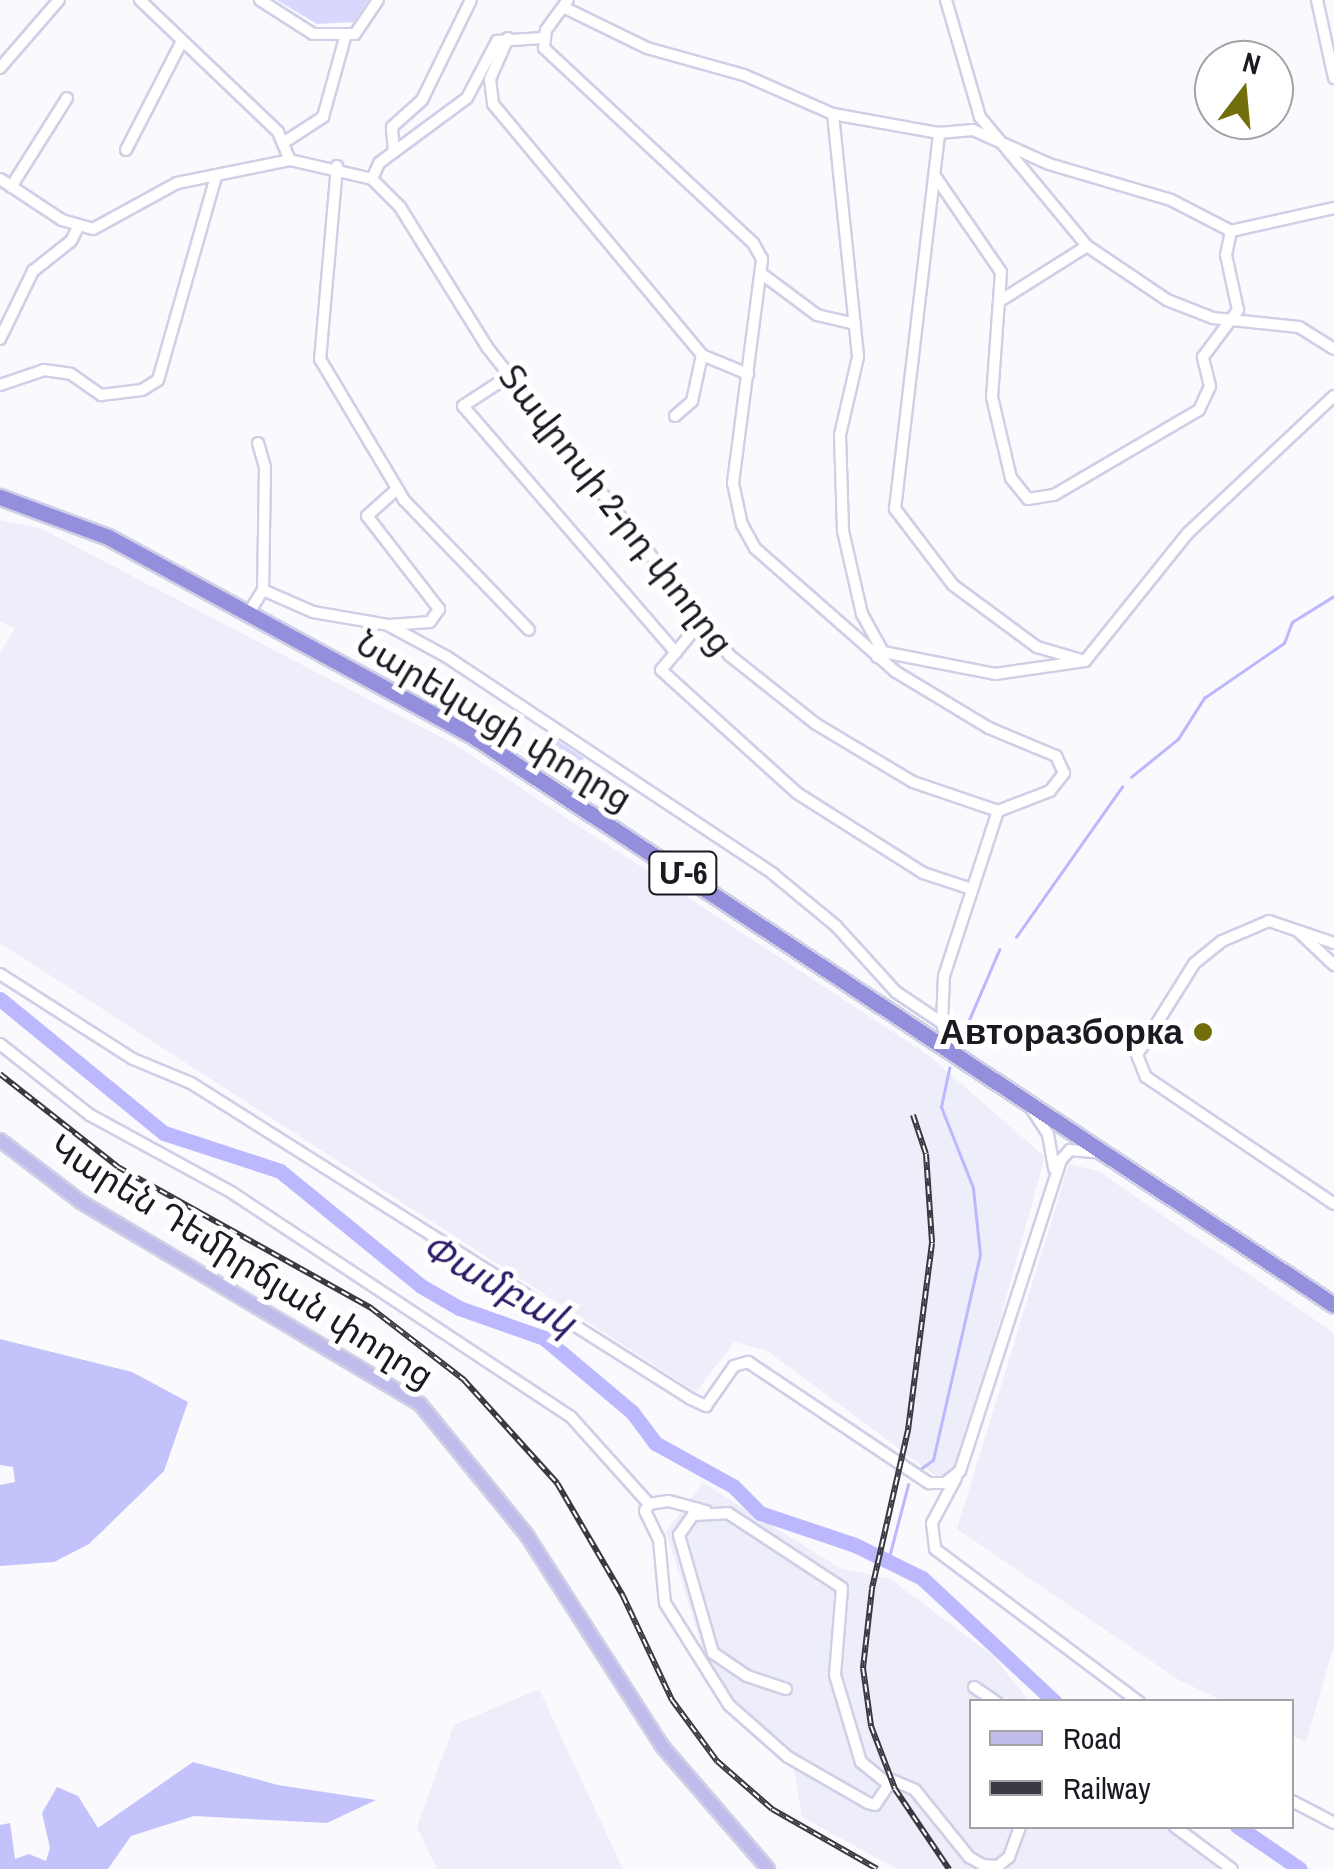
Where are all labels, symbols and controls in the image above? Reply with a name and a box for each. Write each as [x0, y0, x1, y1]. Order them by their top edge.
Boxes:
north arrow [1194, 40, 1294, 140]
text: N [1239, 43, 1265, 84]
street label: Տավրոսի 2-րդ փողոց [490, 357, 742, 663]
street label: Նարեկացի փողոց [348, 622, 640, 820]
road number: Մ-6 [648, 846, 718, 900]
place label: Авторазборка [939, 1011, 1183, 1053]
marker: Авторазборка [1192, 1021, 1214, 1043]
street label: Կարեն Դեմիրճյան փողոց [42, 1125, 442, 1397]
water label: Փամբակ [414, 1223, 584, 1345]
legend [969, 1699, 1294, 1829]
text: Road [1063, 1718, 1122, 1758]
text: Railway [1063, 1768, 1150, 1808]

